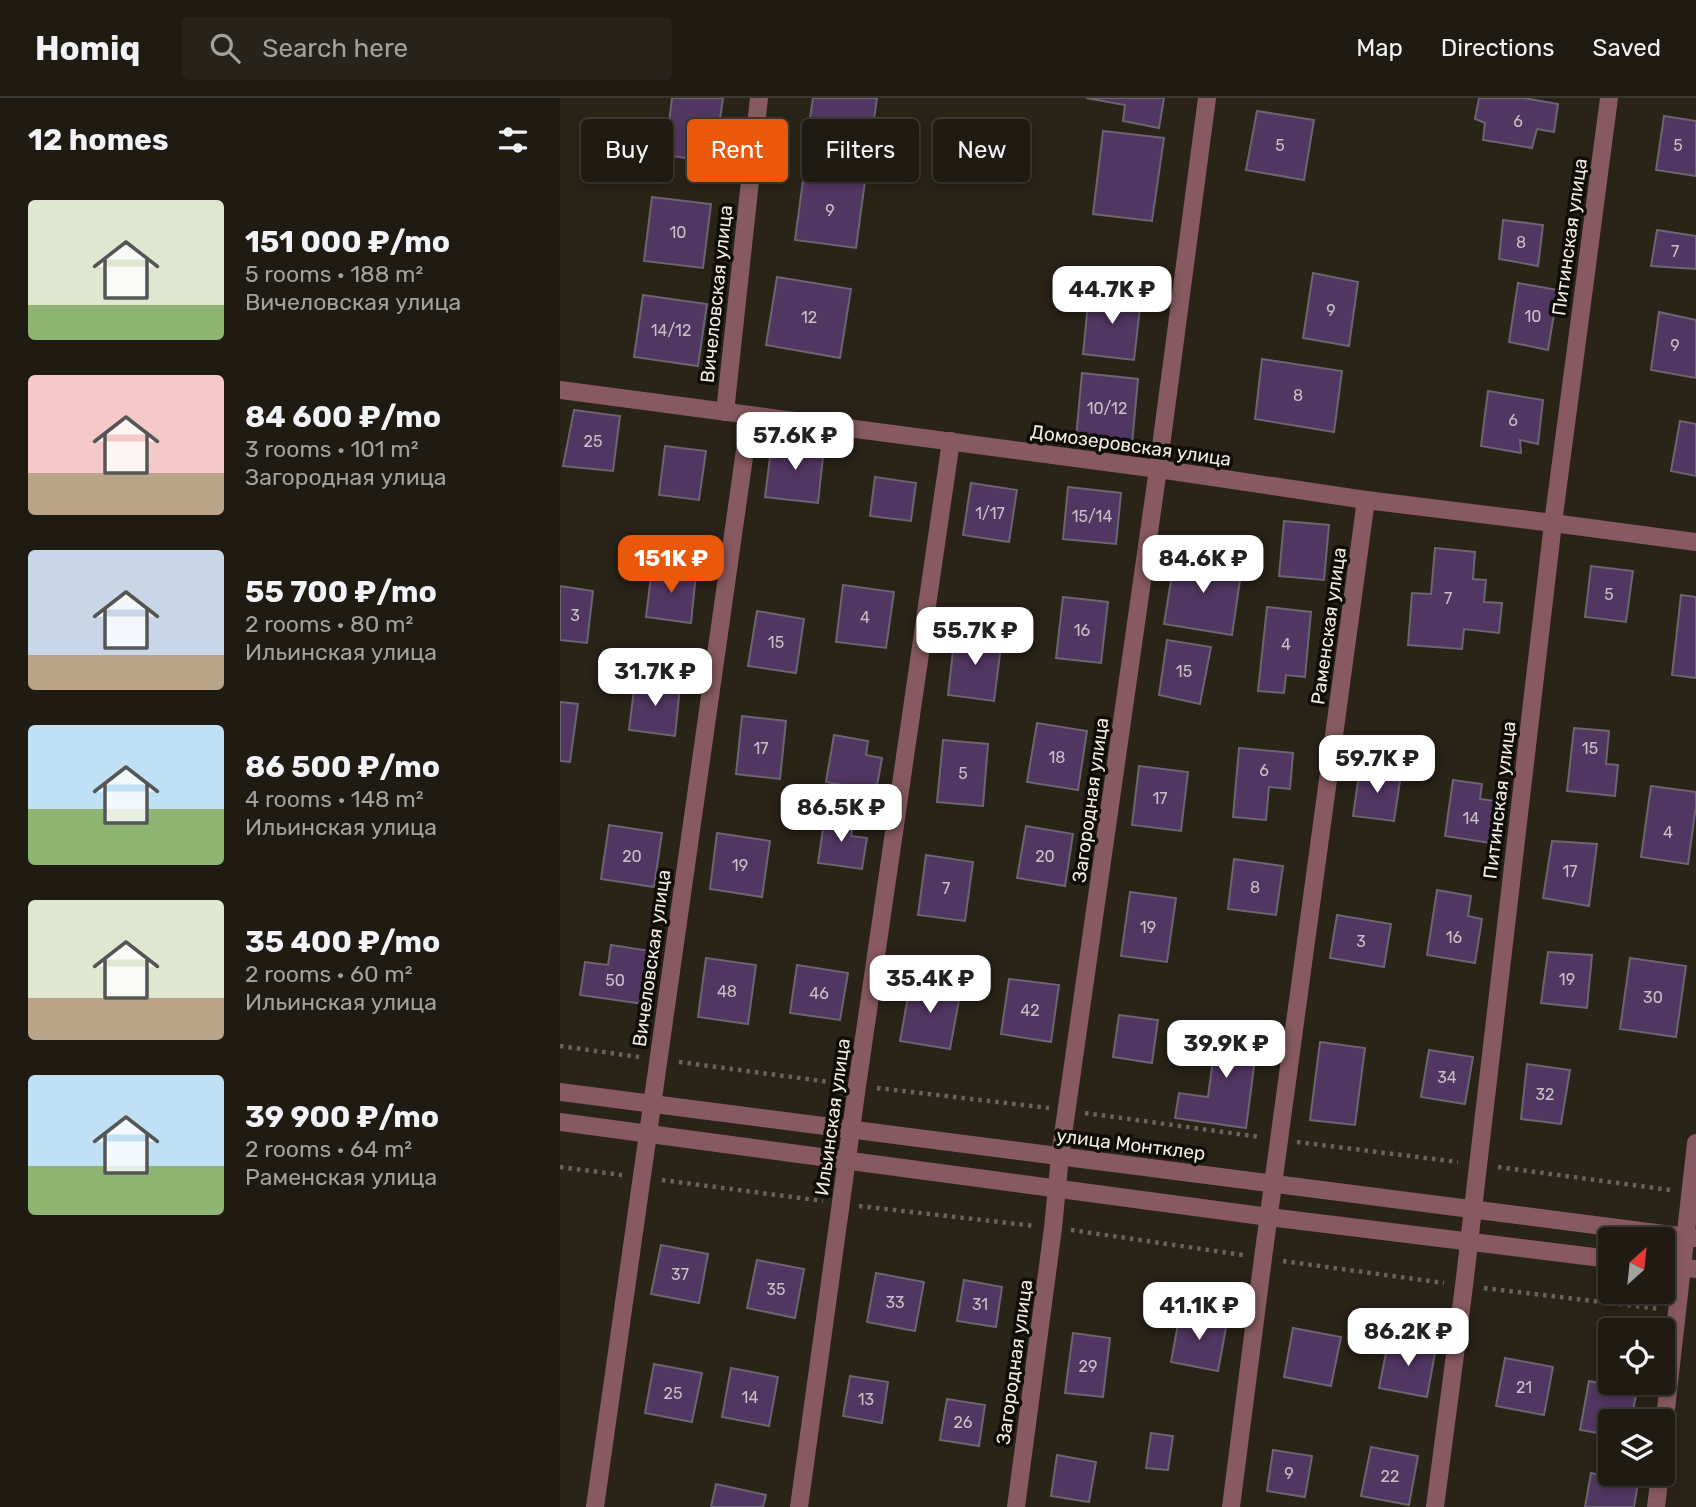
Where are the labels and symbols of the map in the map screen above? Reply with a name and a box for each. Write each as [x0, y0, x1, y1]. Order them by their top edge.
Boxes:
house number: 6 [1513, 112, 1523, 131]
house number: 5 [1275, 136, 1285, 155]
house number: 5 [1673, 136, 1683, 155]
street label: Питинская улица [1547, 157, 1592, 317]
house number: 9 [825, 201, 835, 220]
street label: Вичеловская улица [696, 204, 737, 384]
house number: 10 [669, 223, 687, 242]
house number: 8 [1516, 233, 1526, 252]
house number: 7 [1671, 242, 1679, 261]
pin: 44.7K ₽ [1047, 266, 1177, 326]
house number: 9 [1326, 301, 1336, 320]
house number: 10 [1524, 307, 1542, 326]
house number: 12 [801, 308, 817, 327]
house number: 14/12 [651, 321, 691, 340]
house number: 9 [1670, 336, 1680, 355]
house number: 8 [1293, 386, 1303, 405]
house number: 10/12 [1087, 399, 1127, 418]
house number: 6 [1508, 411, 1518, 430]
pin: 57.6K ₽ [730, 412, 860, 472]
street label: Домозеровская улица [1029, 420, 1233, 471]
house number: 25 [584, 432, 602, 451]
house number: 1/17 [975, 504, 1005, 523]
house number: 15/14 [1072, 507, 1112, 526]
pin: 151K ₽ [614, 536, 728, 595]
pin: 84.6K ₽ [1138, 536, 1268, 595]
street label: Раменская улица [1306, 546, 1351, 706]
house number: 5 [1604, 585, 1614, 604]
house number: 7 [1444, 589, 1452, 608]
house number: 3 [570, 606, 580, 625]
house number: 4 [860, 608, 870, 627]
pin: 55.7K ₽ [910, 608, 1040, 667]
house number: 16 [1074, 621, 1091, 640]
house number: 15 [768, 633, 784, 652]
house number: 4 [1281, 635, 1291, 654]
pin: 31.7K ₽ [590, 648, 720, 708]
house number: 15 [1176, 662, 1192, 681]
street label: Загородная улица [1068, 716, 1113, 884]
street label: Питинская улица [1478, 720, 1521, 880]
pin: 59.7K ₽ [1312, 736, 1442, 795]
house number: 17 [753, 739, 769, 758]
house number: 15 [1582, 739, 1598, 758]
house number: 18 [1048, 748, 1066, 767]
house number: 6 [1259, 761, 1269, 780]
house number: 5 [958, 764, 968, 783]
pin: 86.5K ₽ [776, 784, 906, 844]
house number: 17 [1152, 789, 1168, 808]
house number: 14 [1463, 809, 1479, 828]
house number: 4 [1663, 823, 1673, 842]
house number: 20 [622, 847, 642, 866]
house number: 20 [1035, 847, 1055, 866]
house number: 19 [732, 856, 748, 875]
house number: 17 [1562, 862, 1578, 881]
street label: Вичеловская улица [628, 868, 675, 1048]
house number: 8 [1250, 878, 1260, 897]
house number: 7 [942, 879, 950, 898]
house number: 19 [1140, 918, 1156, 937]
house number: 16 [1446, 928, 1463, 947]
house number: 3 [1356, 932, 1366, 951]
pin: 35.4K ₽ [865, 956, 995, 1015]
house number: 19 [1559, 970, 1575, 989]
house number: 50 [605, 971, 625, 990]
house number: 48 [717, 982, 737, 1001]
house number: 46 [809, 984, 829, 1003]
house number: 30 [1643, 988, 1663, 1007]
house number: 42 [1020, 1001, 1040, 1020]
pin: 39.9K ₽ [1161, 1020, 1291, 1080]
street label: Ильинская улица [810, 1037, 855, 1197]
house number: 34 [1437, 1068, 1457, 1087]
house number: 32 [1535, 1085, 1555, 1104]
street label: улица Монтклер [1055, 1124, 1207, 1165]
north arrow [1598, 1227, 1675, 1304]
house number: 37 [671, 1265, 689, 1284]
street label: Загородная улица [992, 1278, 1037, 1446]
house number: 35 [766, 1280, 786, 1299]
pin: 41.1K ₽ [1134, 1282, 1264, 1342]
house number: 33 [885, 1293, 905, 1312]
house number: 31 [972, 1295, 988, 1314]
pin: 86.2K ₽ [1343, 1308, 1473, 1368]
house number: 29 [1079, 1357, 1097, 1376]
house number: 21 [1516, 1378, 1532, 1397]
house number: 25 [664, 1384, 682, 1403]
house number: 14 [742, 1388, 758, 1407]
house number: 13 [858, 1390, 874, 1409]
house number: 26 [953, 1413, 973, 1432]
house number: 9 [1284, 1464, 1294, 1483]
house number: 22 [1381, 1467, 1399, 1486]

